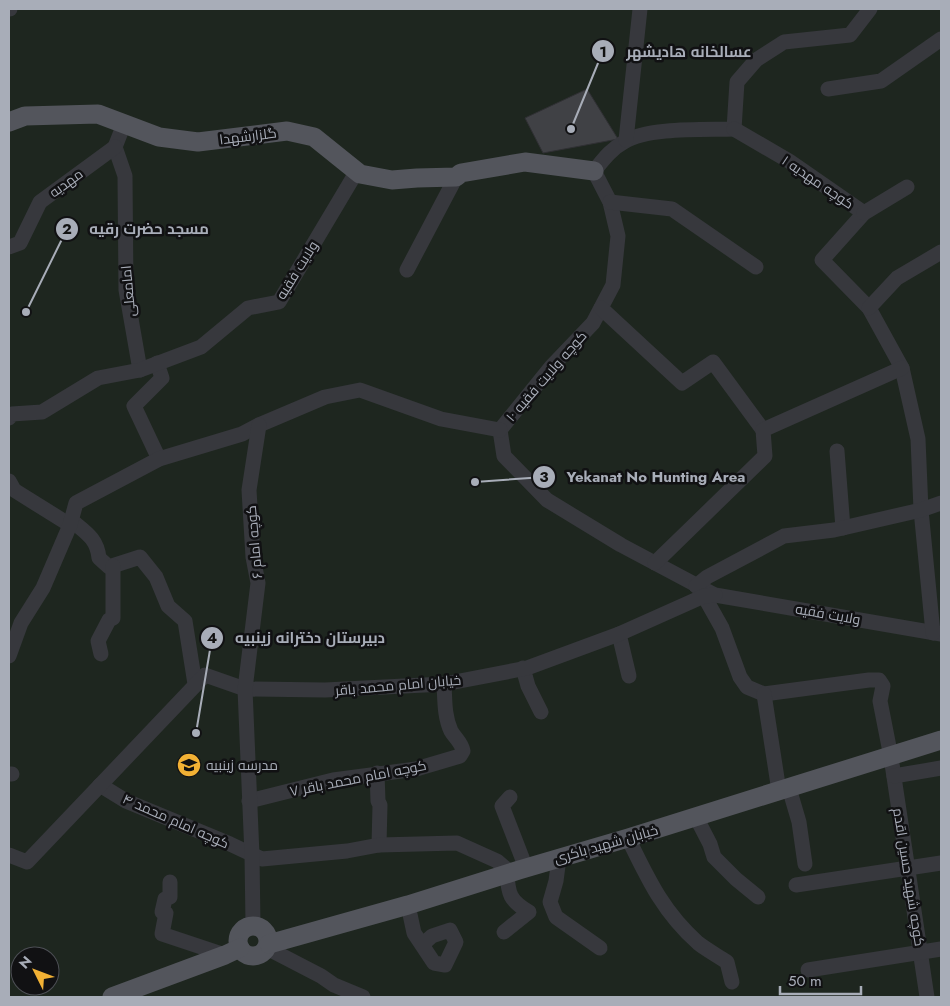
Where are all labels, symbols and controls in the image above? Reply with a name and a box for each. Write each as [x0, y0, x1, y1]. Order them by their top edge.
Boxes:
callout: عسالخانه هادیشهر [591, 36, 761, 66]
text: 1 [599, 41, 607, 63]
text: عسالخانه هادیشهر [625, 41, 752, 63]
street label: گلزارشهدا [218, 123, 278, 149]
street label: کوچه مهدیه ۱ [778, 151, 858, 213]
street label: مهدیه [45, 164, 87, 202]
callout: مسجد حضرت رقیه [55, 214, 219, 244]
text: 2 [62, 218, 72, 240]
text: مسجد حضرت رقیه [89, 218, 209, 240]
street label: ولایت فقیه [271, 237, 323, 303]
street label: امامعلی [116, 264, 140, 318]
street label: کوچه ولایت فقیه ۱۰ [501, 326, 591, 426]
callout: Yekanat No Hunting Area [531, 462, 755, 492]
text: 3 [539, 466, 549, 488]
text: Yekanat No Hunting Area [566, 466, 745, 488]
street label: کوچه امام ۶ [241, 505, 267, 579]
street label: ولایت فقیه [794, 598, 862, 630]
callout: دبیرستان دخترانه زینبیه [200, 623, 395, 653]
text: 4 [207, 627, 217, 649]
text: دبیرستان دخترانه زینبیه [235, 627, 385, 649]
street label: خیابان امام محمد باقر [333, 670, 462, 701]
school or university icon: مدرسه زینبیه [176, 752, 202, 778]
place label: مدرسه زینبیه [206, 755, 278, 775]
street label: کوچه امام محمد باقر ۷ [288, 755, 428, 801]
street label: کوچه امام محمد ۴ [120, 789, 232, 853]
street label: کوچه شهید حسین اقدم [888, 806, 930, 948]
street label: خیابان شهید باکری [552, 820, 660, 868]
north arrow [10, 946, 60, 996]
text: N [14, 951, 36, 973]
scale bar [780, 964, 861, 996]
text: 50 m [788, 970, 822, 992]

